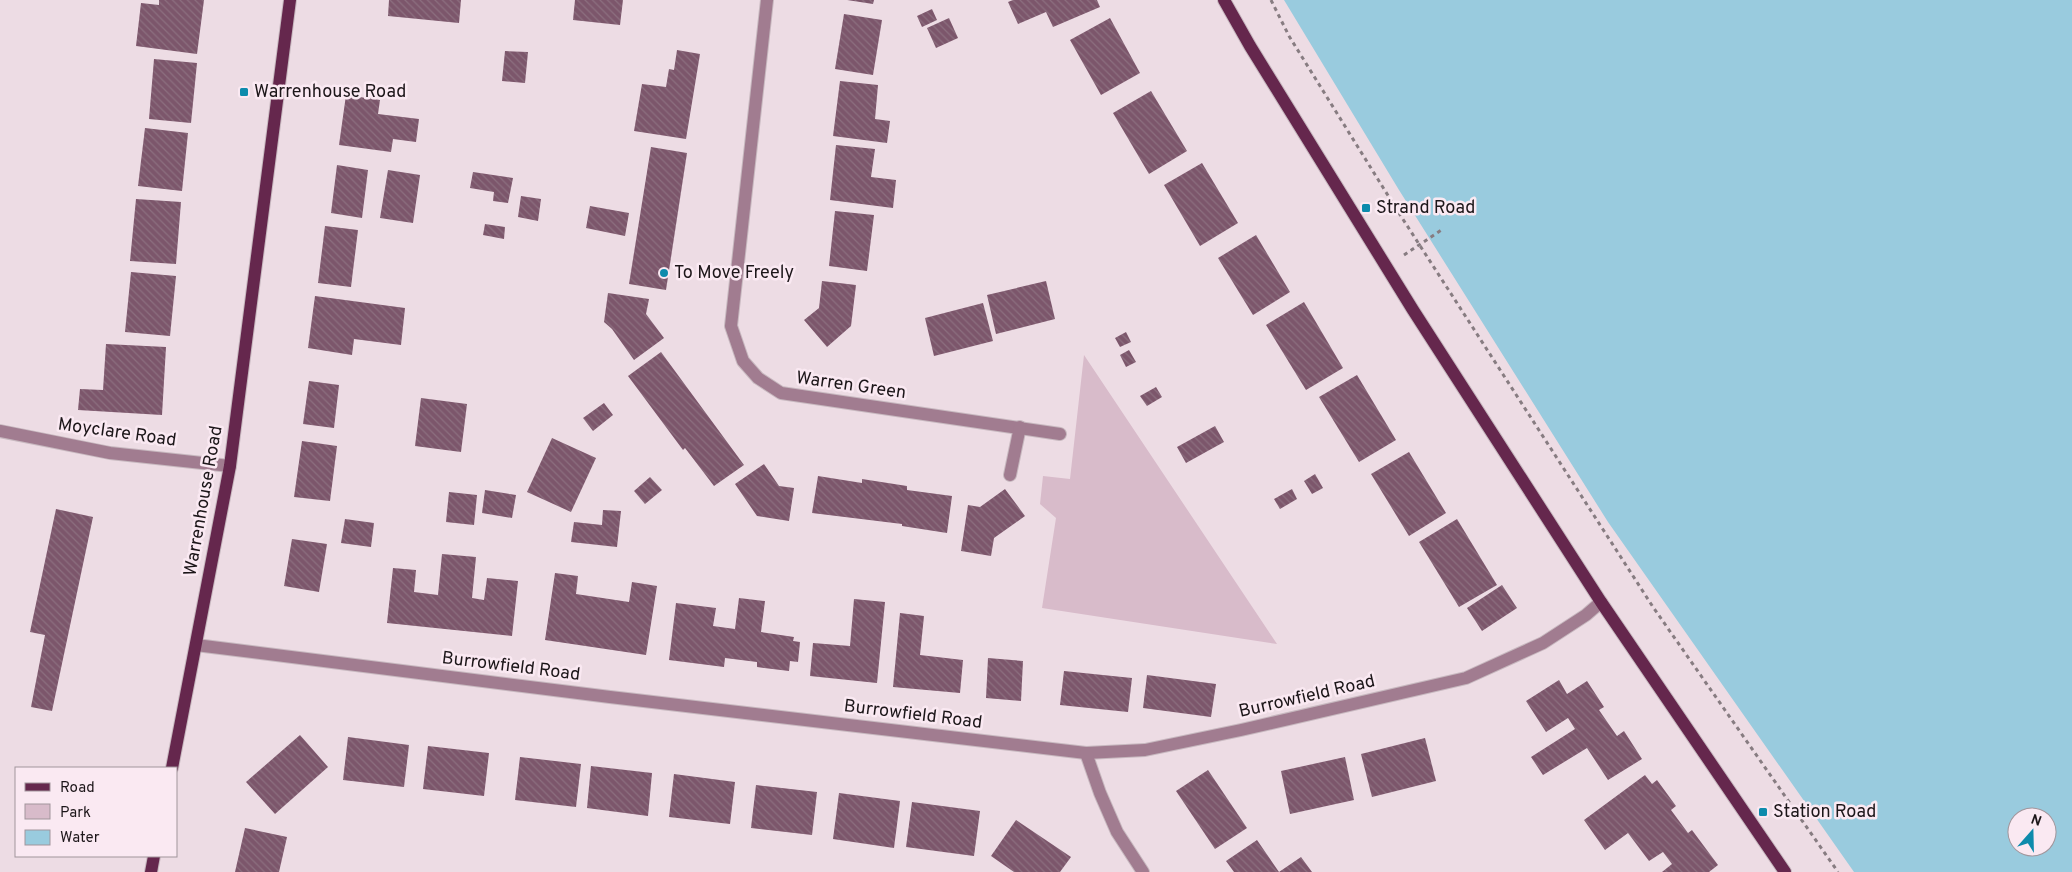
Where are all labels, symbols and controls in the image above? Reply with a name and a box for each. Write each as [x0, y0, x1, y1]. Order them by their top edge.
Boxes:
place label: Warrenhouse Road [254, 81, 406, 104]
marker: Warrenhouse Road [238, 86, 250, 98]
place label: Strand Road [1376, 197, 1475, 220]
marker: Strand Road [1360, 202, 1372, 214]
place label: To Move Freely [674, 262, 794, 285]
marker: To Move Freely [658, 267, 670, 279]
street label: Warren Green [794, 367, 908, 405]
street label: Moyclare Road [56, 413, 178, 453]
street label: Warrenhouse Road [179, 424, 229, 578]
street label: Burrowfield Road [440, 647, 582, 687]
street label: Burrowfield Road [1237, 670, 1377, 724]
street label: Burrowfield Road [842, 695, 984, 735]
legend [15, 767, 178, 857]
text: Road [60, 779, 95, 798]
place label: Station Road [1773, 801, 1876, 824]
text: Park [60, 804, 91, 823]
marker: Station Road [1757, 806, 1769, 818]
north arrow [2007, 807, 2057, 857]
text: N [2028, 811, 2044, 831]
text: Water [60, 829, 100, 848]

